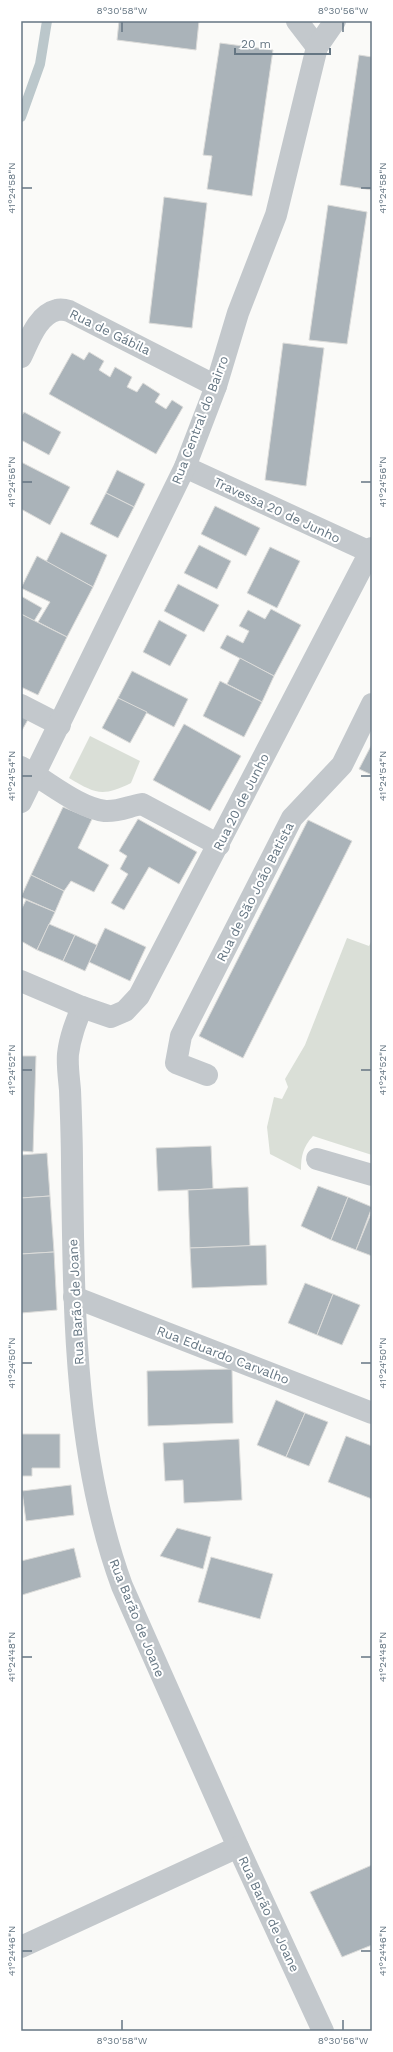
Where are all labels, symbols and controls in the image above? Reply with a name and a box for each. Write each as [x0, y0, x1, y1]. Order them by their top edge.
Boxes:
text: 8°30'58"W [97, 5, 148, 16]
text: 8°30'56"W [318, 5, 369, 16]
scale bar [235, 30, 330, 56]
text: 20 m [241, 37, 271, 51]
text: 41°24'58"N [6, 162, 17, 214]
text: 41°24'58"N [377, 162, 388, 214]
street label: Rua de Gábila [67, 306, 153, 358]
street label: Rua Central do Bairro [169, 354, 231, 486]
text: 41°24'56"N [6, 456, 17, 508]
text: 41°24'56"N [377, 456, 388, 508]
street label: Travessa 20 de Junho [211, 474, 343, 546]
text: 41°24'54"N [6, 751, 17, 801]
street label: Rua 20 de Junho [210, 751, 272, 853]
text: 41°24'54"N [377, 751, 388, 801]
street label: Rua de São João Batista [213, 819, 297, 964]
text: 41°24'52"N [6, 1045, 17, 1095]
text: 41°24'52"N [377, 1045, 388, 1095]
street label: Rua Barão de Joane [65, 1239, 87, 1365]
street label: Rua Eduardo Carvalho [155, 1323, 291, 1387]
text: 41°24'50"N [6, 1337, 17, 1389]
text: 41°24'50"N [377, 1337, 388, 1389]
street label: Rua Barão de Joane [106, 1557, 168, 1679]
text: 41°24'48"N [6, 1632, 17, 1682]
text: 41°24'48"N [377, 1632, 388, 1682]
street label: Rua Barão de Joane [236, 1854, 302, 1974]
text: 41°24'46"N [6, 1926, 17, 1976]
text: 41°24'46"N [377, 1926, 388, 1976]
text: 8°30'58"W [97, 2035, 148, 2046]
text: 8°30'56"W [318, 2035, 369, 2046]

